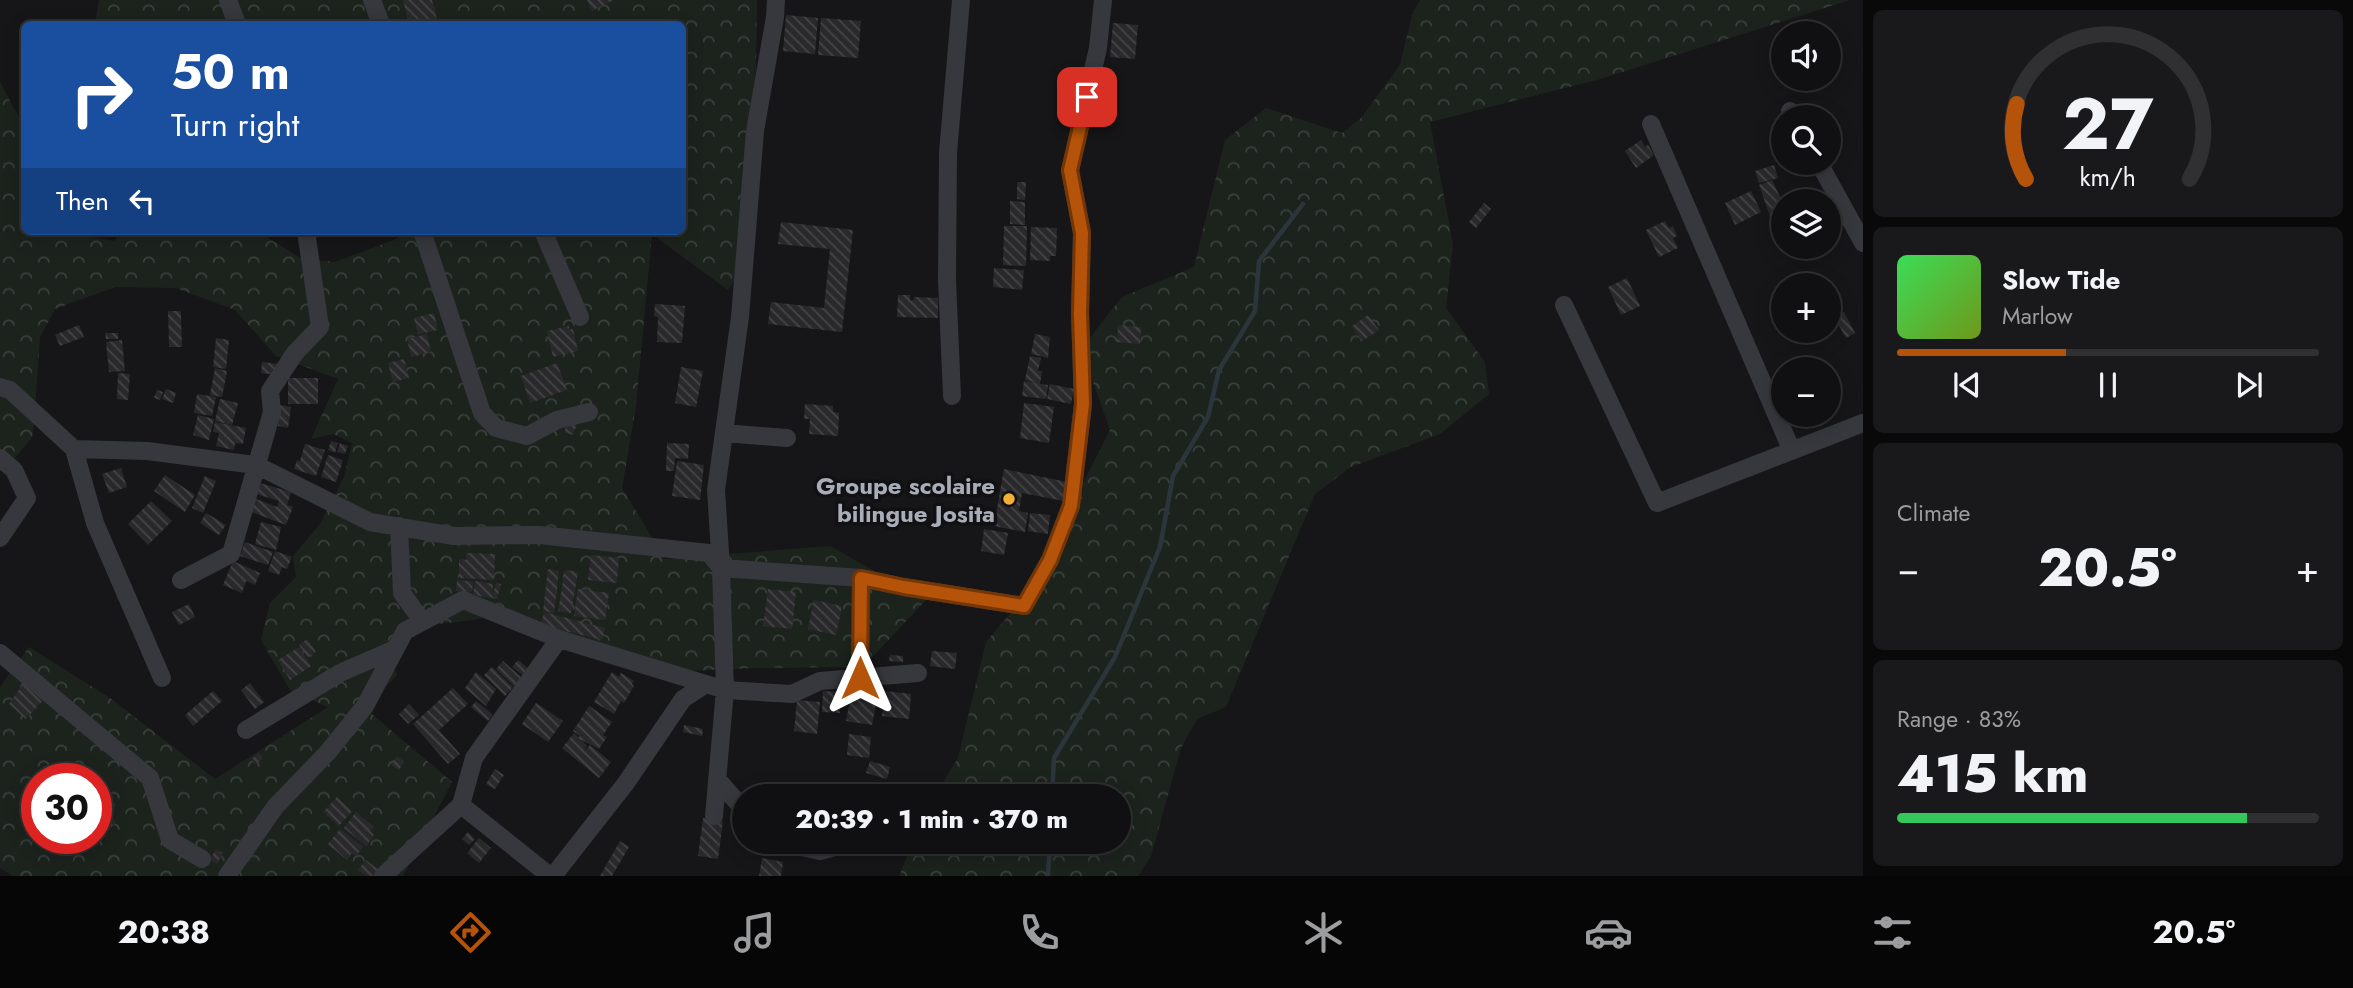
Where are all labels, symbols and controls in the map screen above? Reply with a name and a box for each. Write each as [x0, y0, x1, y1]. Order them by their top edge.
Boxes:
map controls [1771, 21, 1841, 427]
button: sound [1771, 21, 1841, 91]
text: 50 m [171, 37, 290, 107]
icon: right [56, 49, 147, 140]
pin [1057, 67, 1117, 127]
text: 27 [2062, 72, 2154, 177]
icon: arrive [1068, 78, 1106, 116]
text: Turn right [171, 102, 300, 148]
button: search [1771, 105, 1841, 175]
text: km/h [2080, 159, 2136, 195]
text: Then [56, 182, 109, 220]
icon: left [123, 182, 161, 220]
button: layers [1771, 189, 1841, 259]
text: Slow Tide [2002, 261, 2121, 299]
button: + [1771, 273, 1841, 343]
text: Marlow [2002, 299, 2073, 333]
button: − [1771, 357, 1841, 427]
icon: previous [1948, 366, 1986, 404]
icon: pause [2089, 366, 2127, 404]
icon: next [2230, 366, 2268, 404]
place label: Groupe scolaire bilingue Josita [816, 468, 995, 531]
marker: Groupe scolaire bilingue Josita [1001, 491, 1017, 507]
text: Climate [1897, 496, 1970, 530]
text: 20.5° [2038, 530, 2177, 606]
text: − [1897, 541, 1919, 596]
text: + [2296, 541, 2319, 596]
position arrow [823, 641, 897, 715]
text: Range · 83% [1897, 702, 2021, 736]
text: 415 km [1897, 736, 2088, 812]
speed limit sign: 30 [21, 763, 112, 854]
text: 20:39 · 1 min · 370 m [795, 800, 1068, 838]
icon: directions [446, 908, 495, 957]
icon: music [730, 908, 779, 957]
icon: phone [1015, 908, 1064, 957]
icon: climate [1299, 908, 1348, 957]
icon: car [1584, 908, 1633, 957]
icon: filters [1868, 908, 1917, 957]
text: 20:38 [118, 909, 210, 955]
text: 20.5° [2153, 909, 2235, 955]

